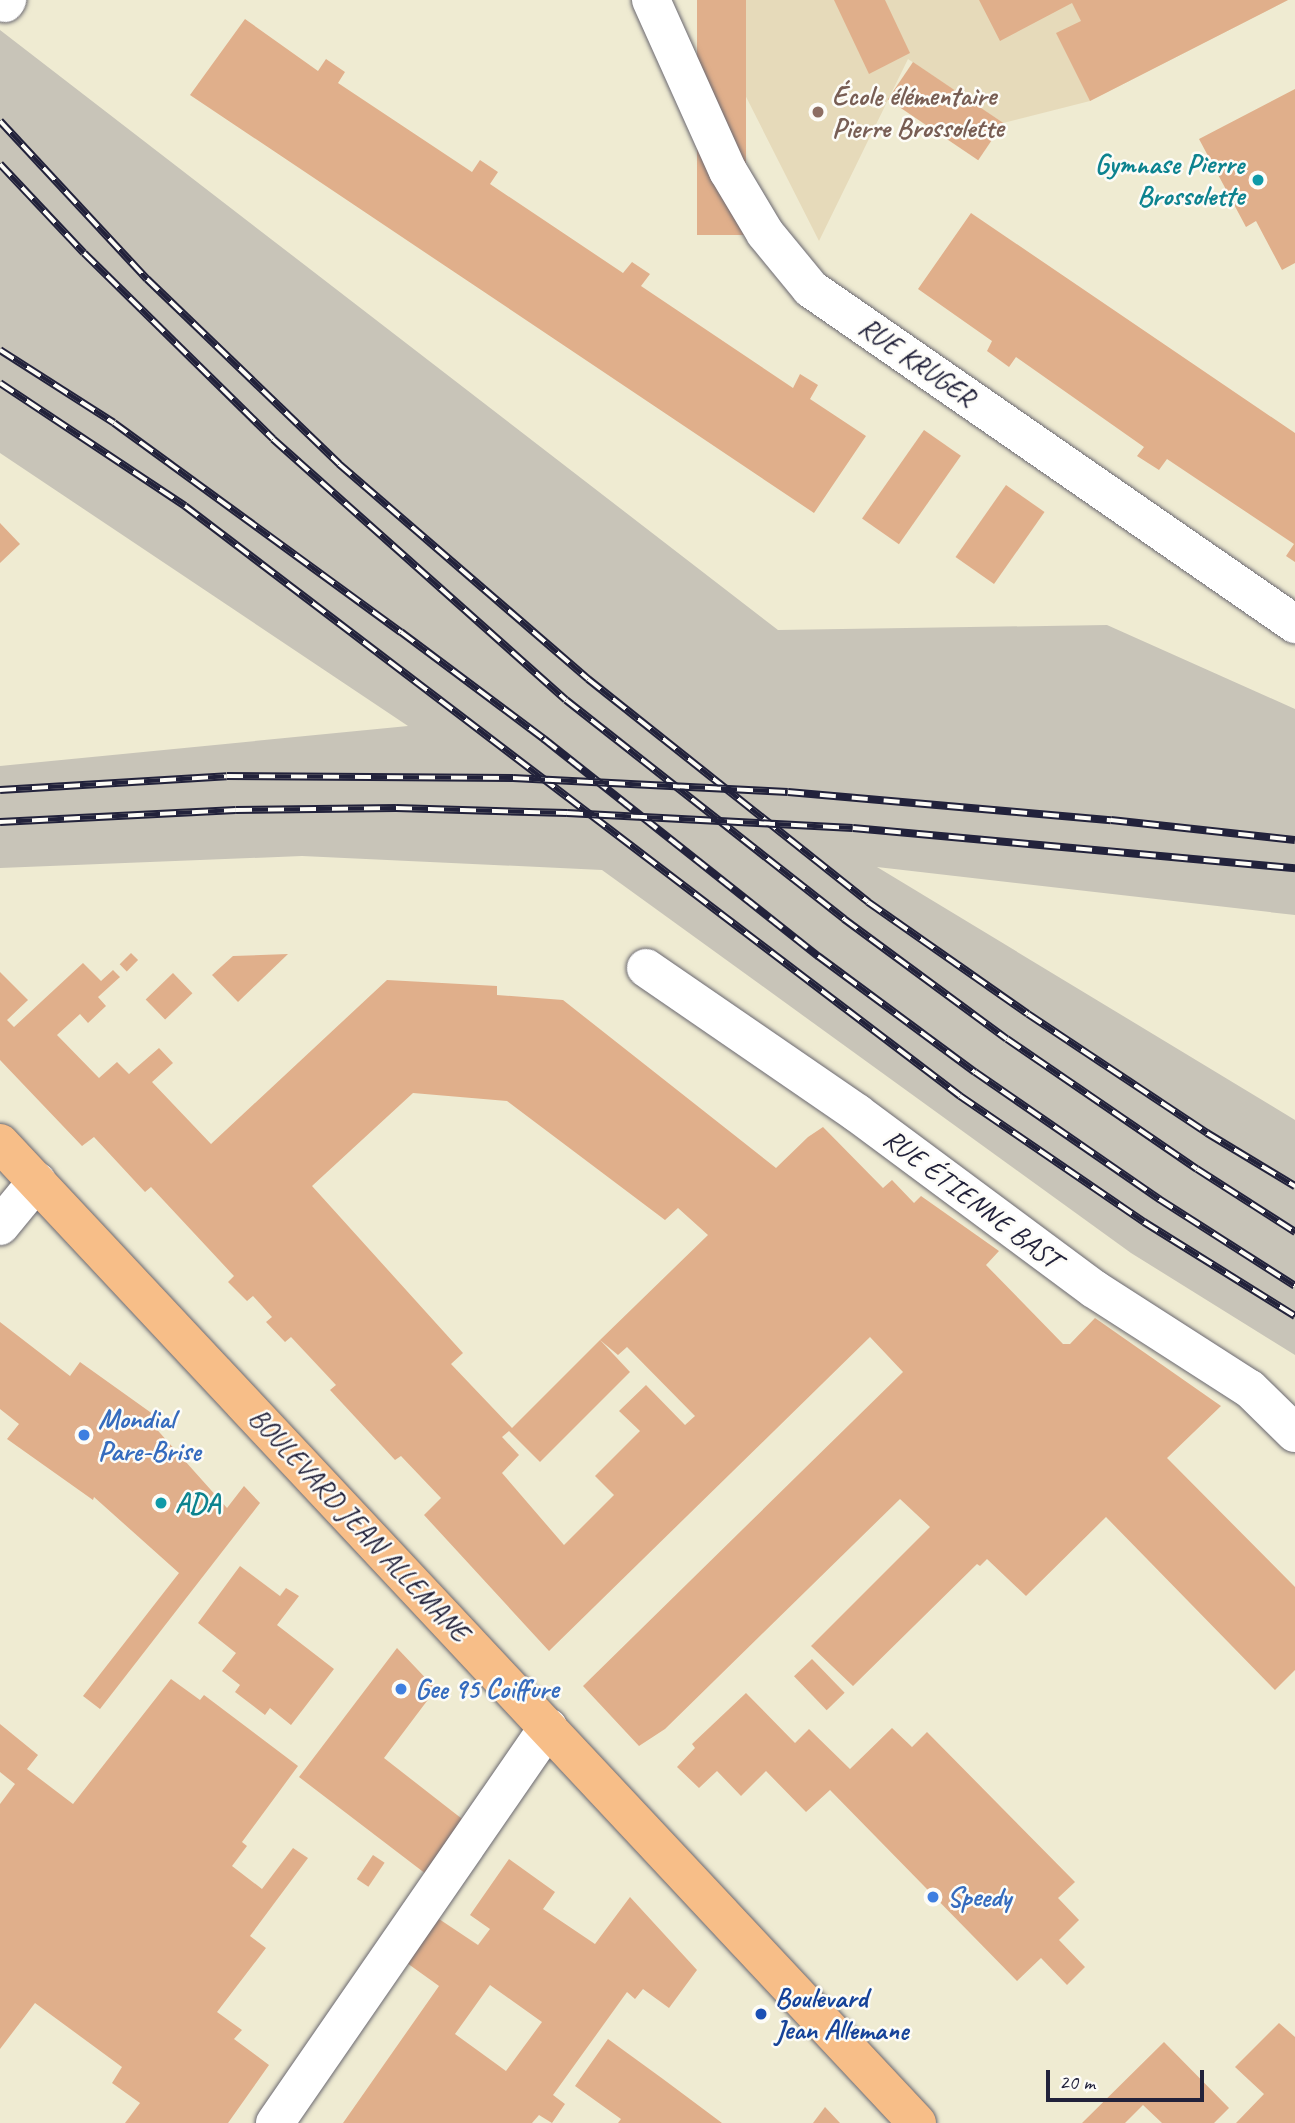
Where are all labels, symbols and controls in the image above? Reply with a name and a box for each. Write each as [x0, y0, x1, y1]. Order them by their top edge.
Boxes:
place label: École élémentaire Pierre Brossolette [832, 79, 1003, 145]
marker: École élémentaire Pierre Brossolette [810, 104, 826, 120]
place label: Gymnase Pierre Brossolette [1094, 147, 1244, 213]
marker: Gymnase Pierre Brossolette [1250, 172, 1266, 188]
street label: RUE KRUGER [852, 309, 982, 415]
street label: RUE ÉTIENNE BAST [877, 1122, 1067, 1276]
street label: BOULEVARD JEAN ALLEMANE [242, 1401, 476, 1649]
place label: Mondial Pare-Brise [98, 1402, 201, 1468]
marker: Mondial Pare-Brise [76, 1427, 92, 1443]
place label: ADA [175, 1486, 220, 1520]
marker: ADA [153, 1495, 169, 1511]
place label: Gee 95 Coiffure [415, 1672, 558, 1706]
marker: Gee 95 Coiffure [393, 1681, 409, 1697]
place label: Speedy [947, 1880, 1011, 1914]
marker: Speedy [925, 1889, 941, 1905]
place label: Boulevard Jean Allemane [775, 1981, 907, 2047]
marker: Boulevard Jean Allemane [753, 2006, 769, 2022]
scale bar [1050, 2056, 1208, 2100]
text: 20 m [1059, 2069, 1095, 2095]

